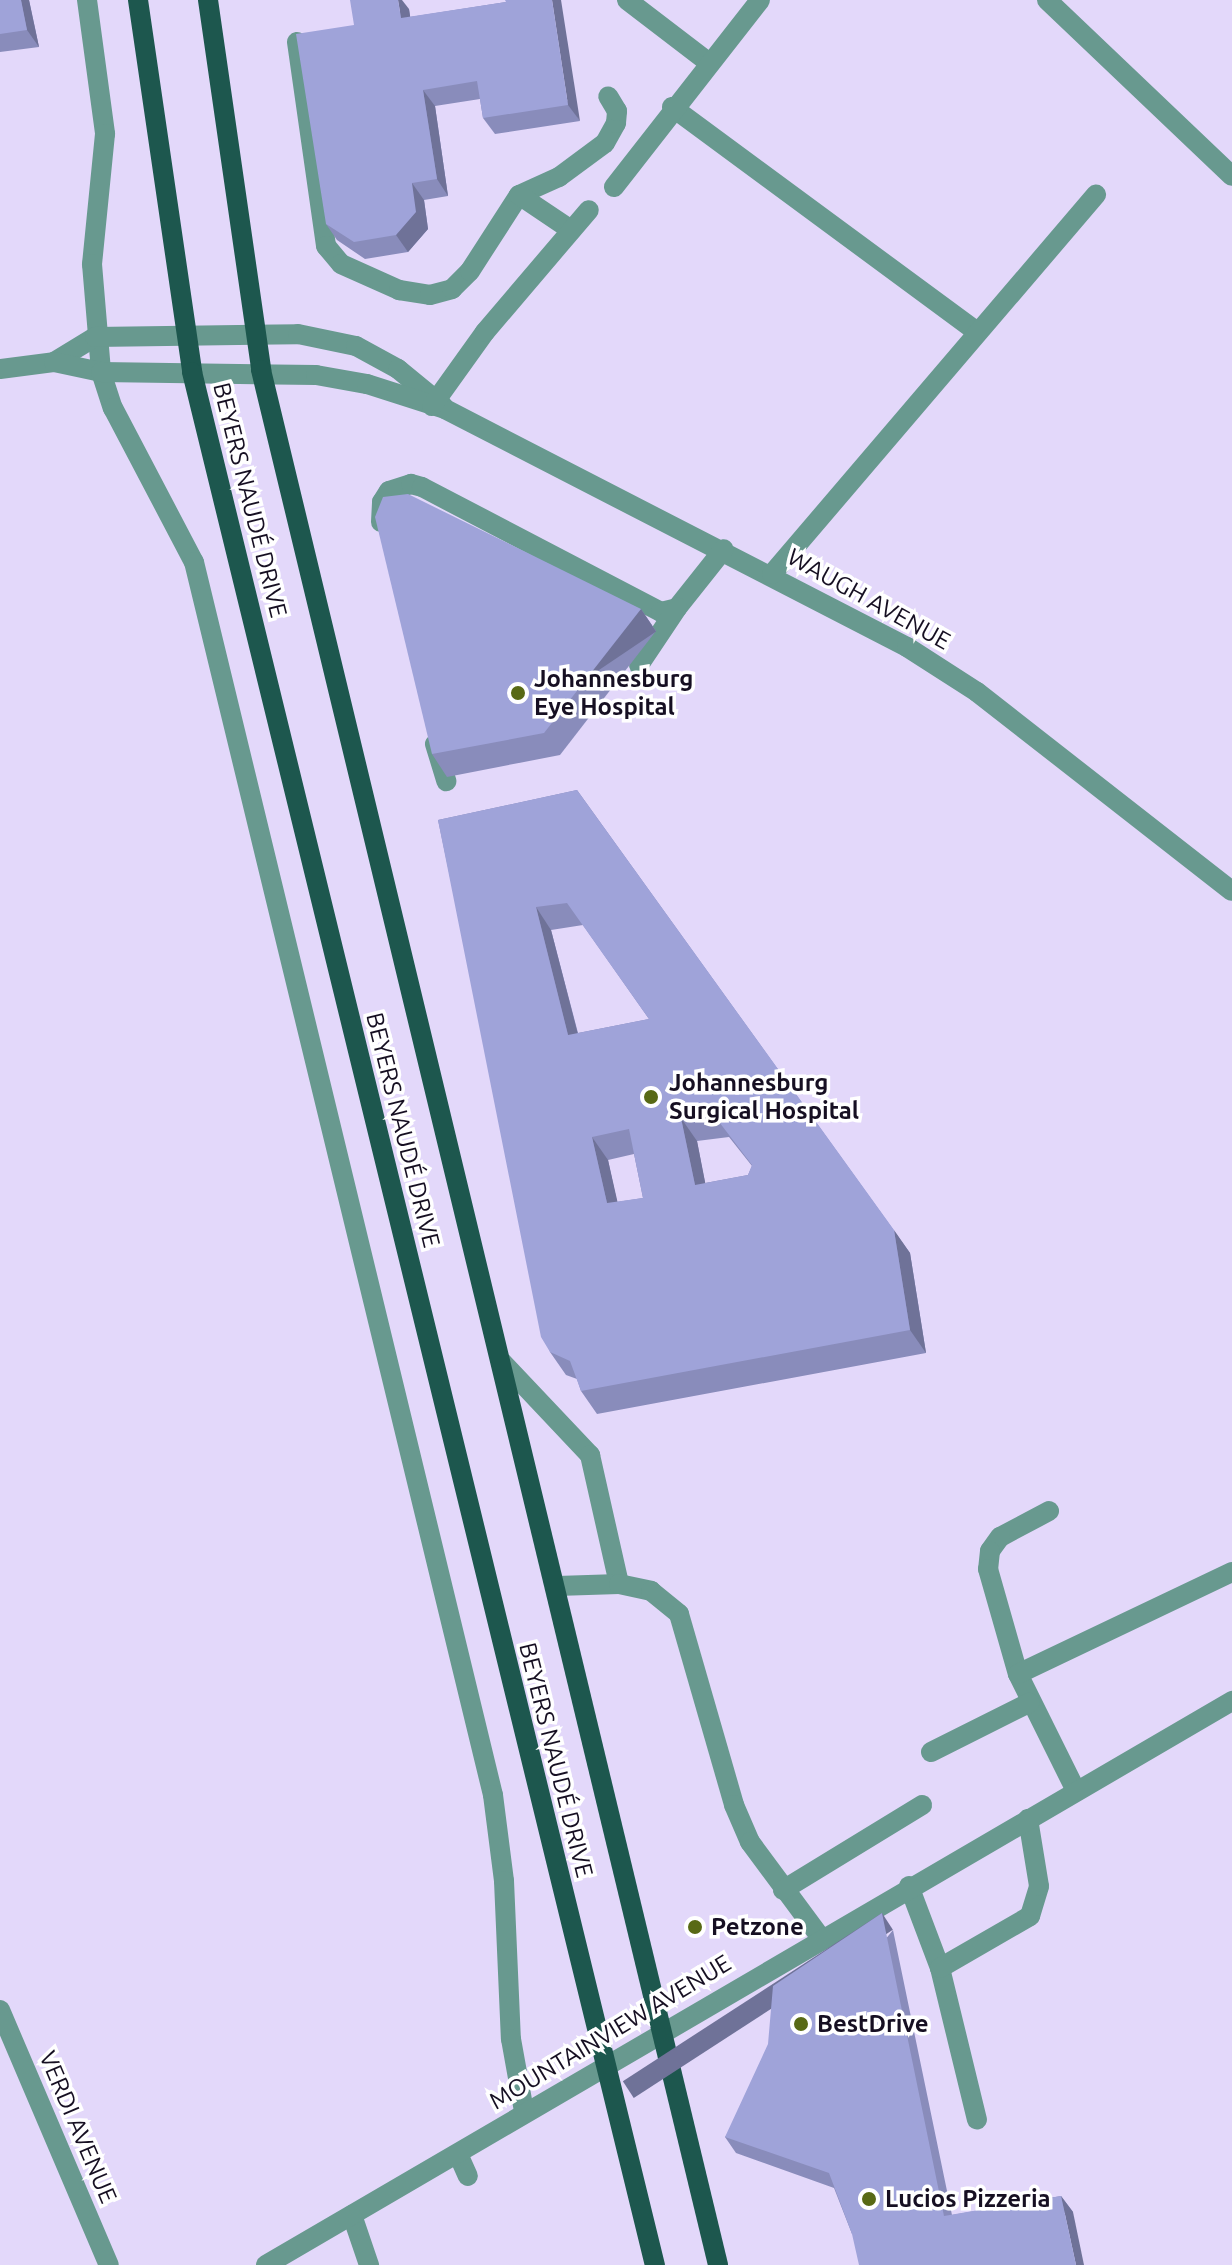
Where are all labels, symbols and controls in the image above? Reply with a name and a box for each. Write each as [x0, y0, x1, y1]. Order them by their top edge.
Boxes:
street label: BEYERS NAUDÉ DRIVE [207, 380, 293, 620]
street label: WAUGH AVENUE [782, 542, 956, 656]
place label: Johannesburg Eye Hospital [534, 665, 693, 721]
marker: Johannesburg Eye Hospital [509, 684, 527, 702]
street label: BEYERS NAUDÉ DRIVE [360, 1010, 446, 1250]
place label: Johannesburg Surgical Hospital [669, 1069, 859, 1125]
marker: Johannesburg Surgical Hospital [640, 1086, 662, 1108]
street label: BEYERS NAUDÉ DRIVE [513, 1640, 599, 1880]
place label: Petzone [711, 1913, 804, 1941]
marker: Petzone [686, 1918, 704, 1936]
street label: MOUNTAINVIEW AVENUE [484, 1948, 736, 2116]
place label: BestDrive [817, 2010, 929, 2038]
marker: BestDrive [792, 2015, 810, 2033]
street label: VERDI AVENUE [33, 2047, 123, 2207]
place label: Lucios Pizzeria [885, 2185, 1051, 2213]
marker: Lucios Pizzeria [860, 2190, 878, 2208]

